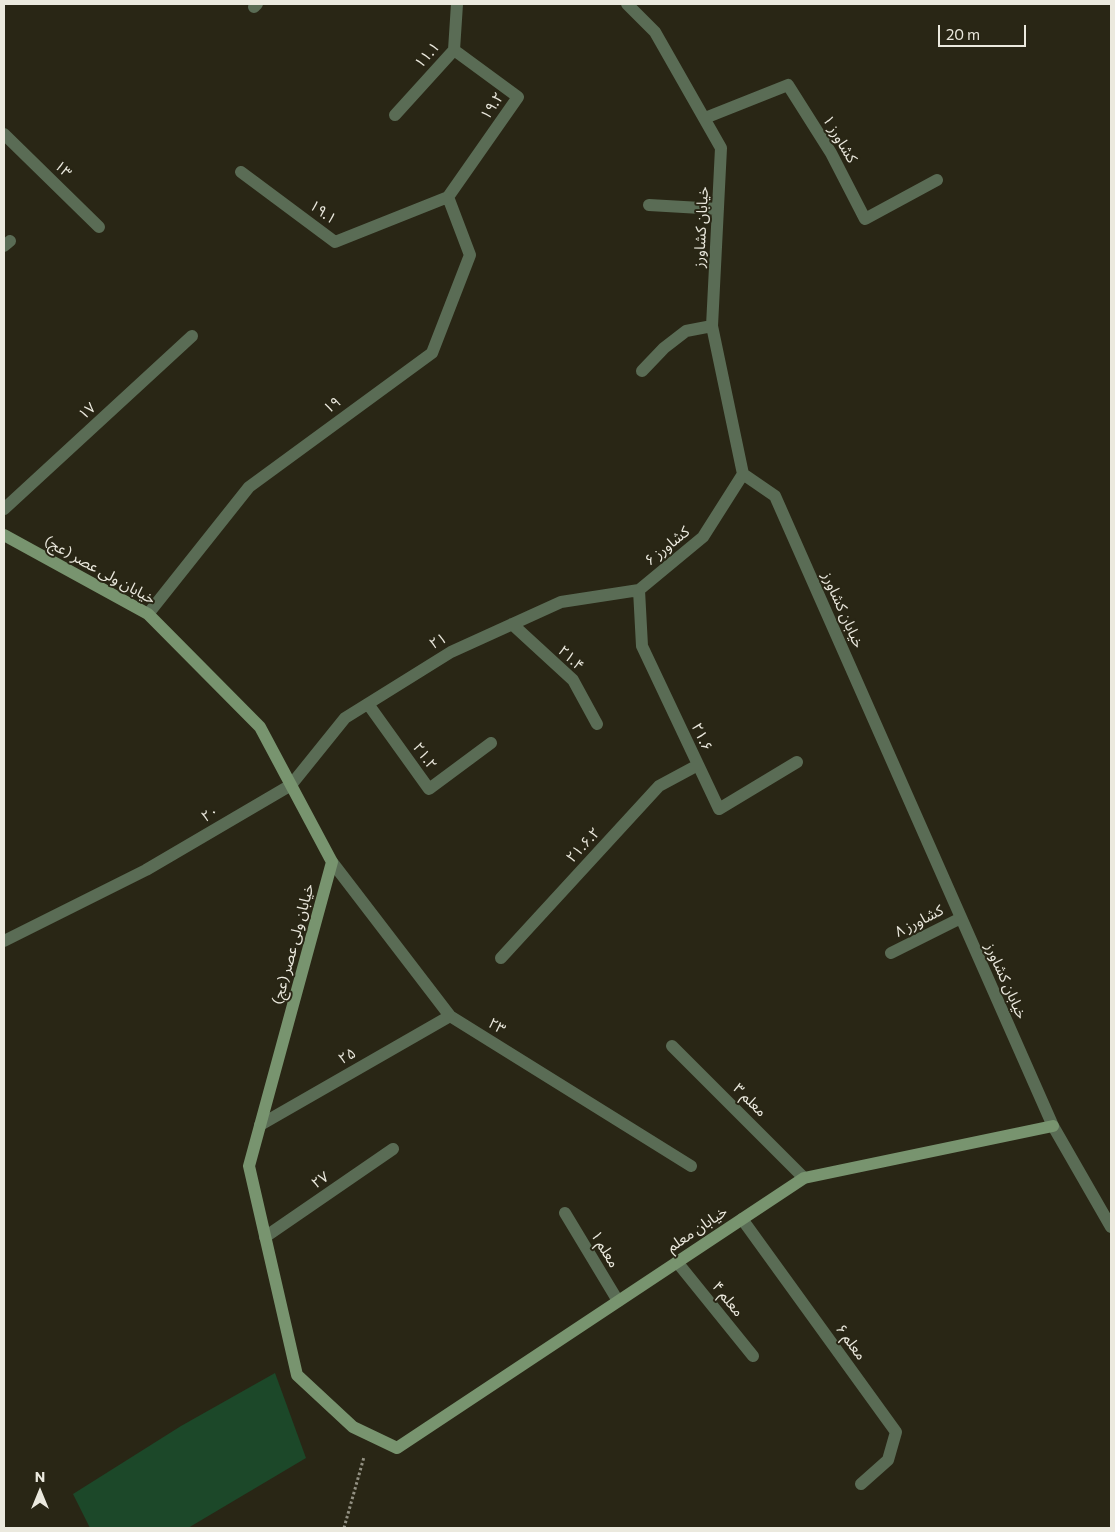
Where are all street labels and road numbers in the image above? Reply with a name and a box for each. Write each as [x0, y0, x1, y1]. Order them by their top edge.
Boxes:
street label: ۱۱.۱ [411, 38, 443, 72]
street label: ۱۹.۲ [476, 89, 508, 123]
street label: ۱ کشاورز [819, 112, 861, 166]
street label: ۱۳ [51, 157, 75, 181]
street label: خیابان کشاورز [690, 186, 712, 268]
street label: ۱۹.۱ [306, 196, 340, 228]
street label: ۱۹ [320, 393, 344, 417]
street label: ۱۷ [75, 399, 99, 423]
street label: ۶ کشاورز [641, 522, 693, 570]
street label: خیابان ولی عصر (عج) [41, 532, 159, 608]
street label: خیابان کشاورز [818, 569, 868, 651]
street label: ۲۱ [426, 629, 450, 653]
street label: ۲۱.۴ [554, 641, 588, 675]
street label: ۲۱.۶ [688, 720, 716, 754]
street label: ۲۱.۲ [409, 739, 441, 773]
street label: ۲۰ [198, 802, 222, 826]
street label: ۲۱.۶.۲ [562, 824, 604, 866]
street label: خیابان ولی عصر (عج) [268, 882, 318, 1006]
street label: ۸ کشاورز [892, 901, 946, 941]
street label: خیابان کشاورز [981, 940, 1031, 1022]
street label: ۲۳ [485, 1014, 509, 1038]
street label: ۲۵ [335, 1044, 359, 1068]
street label: ۳ معلم [729, 1079, 771, 1121]
street label: ۲۷ [308, 1168, 332, 1192]
street label: خیابان معلم [663, 1202, 731, 1256]
street label: ۱ معلم [587, 1227, 623, 1271]
street label: ۴ معلم [708, 1278, 748, 1320]
street label: ۶ معلم [832, 1321, 870, 1363]

